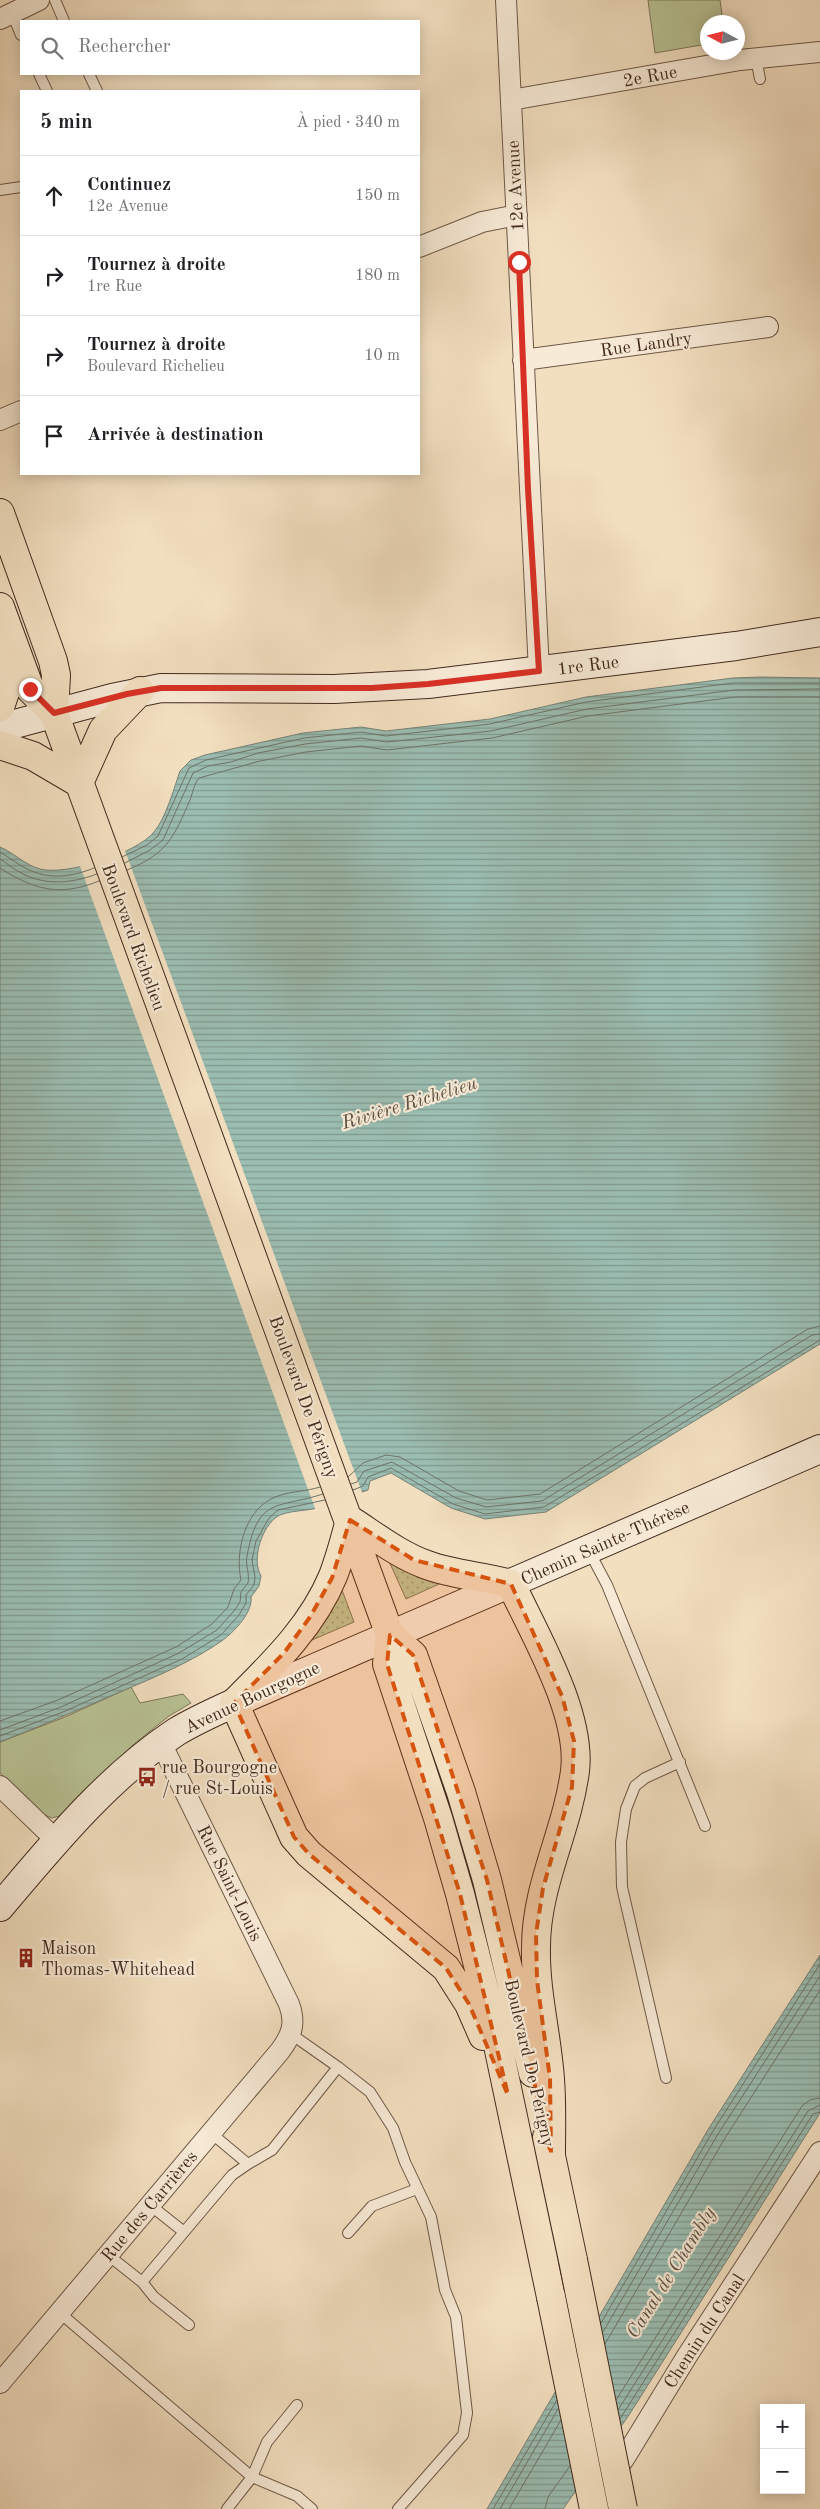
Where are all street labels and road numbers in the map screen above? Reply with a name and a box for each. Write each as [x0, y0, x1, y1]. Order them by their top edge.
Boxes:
street label: 2e Rue [622, 63, 679, 91]
street label: 12e Avenue [505, 140, 527, 232]
street label: Rue Landry [599, 330, 694, 360]
street label: 1re Rue [556, 653, 620, 679]
street label: Boulevard Richelieu [98, 861, 168, 1014]
street label: Boulevard De Périgny [265, 1313, 341, 1482]
street label: Chemin Sainte-Thérèse [518, 1499, 692, 1589]
street label: Avenue Bourgogne [182, 1659, 323, 1737]
street label: Rue Saint-Louis [193, 1823, 265, 1944]
street label: Boulevard De Périgny [501, 1977, 557, 2149]
street label: Rue des Carrières [98, 2148, 201, 2266]
street label: Chemin du Canal [661, 2271, 749, 2392]

